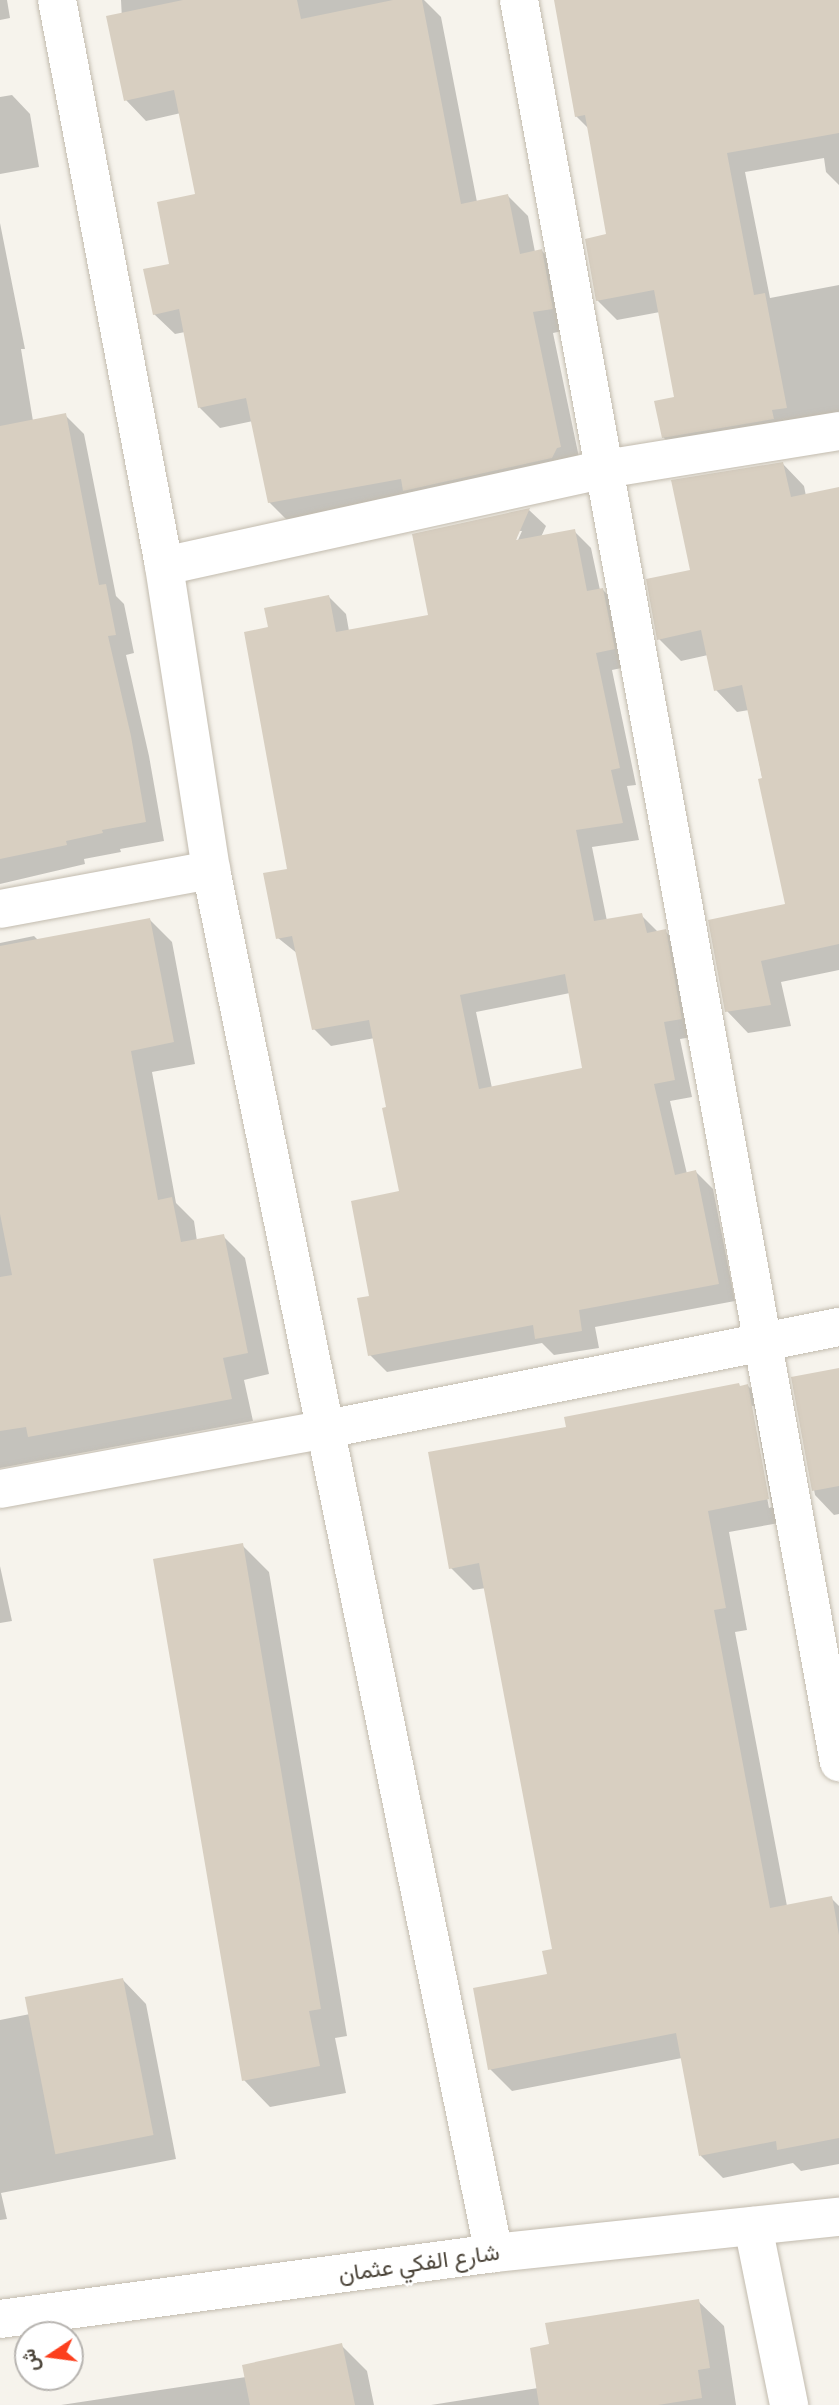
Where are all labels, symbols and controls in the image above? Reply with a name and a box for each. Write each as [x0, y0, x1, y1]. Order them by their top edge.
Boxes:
street label: شارع الفكي عثمان [337, 2239, 501, 2289]
north arrow [14, 2321, 84, 2391]
text: ش [17, 2347, 44, 2374]

